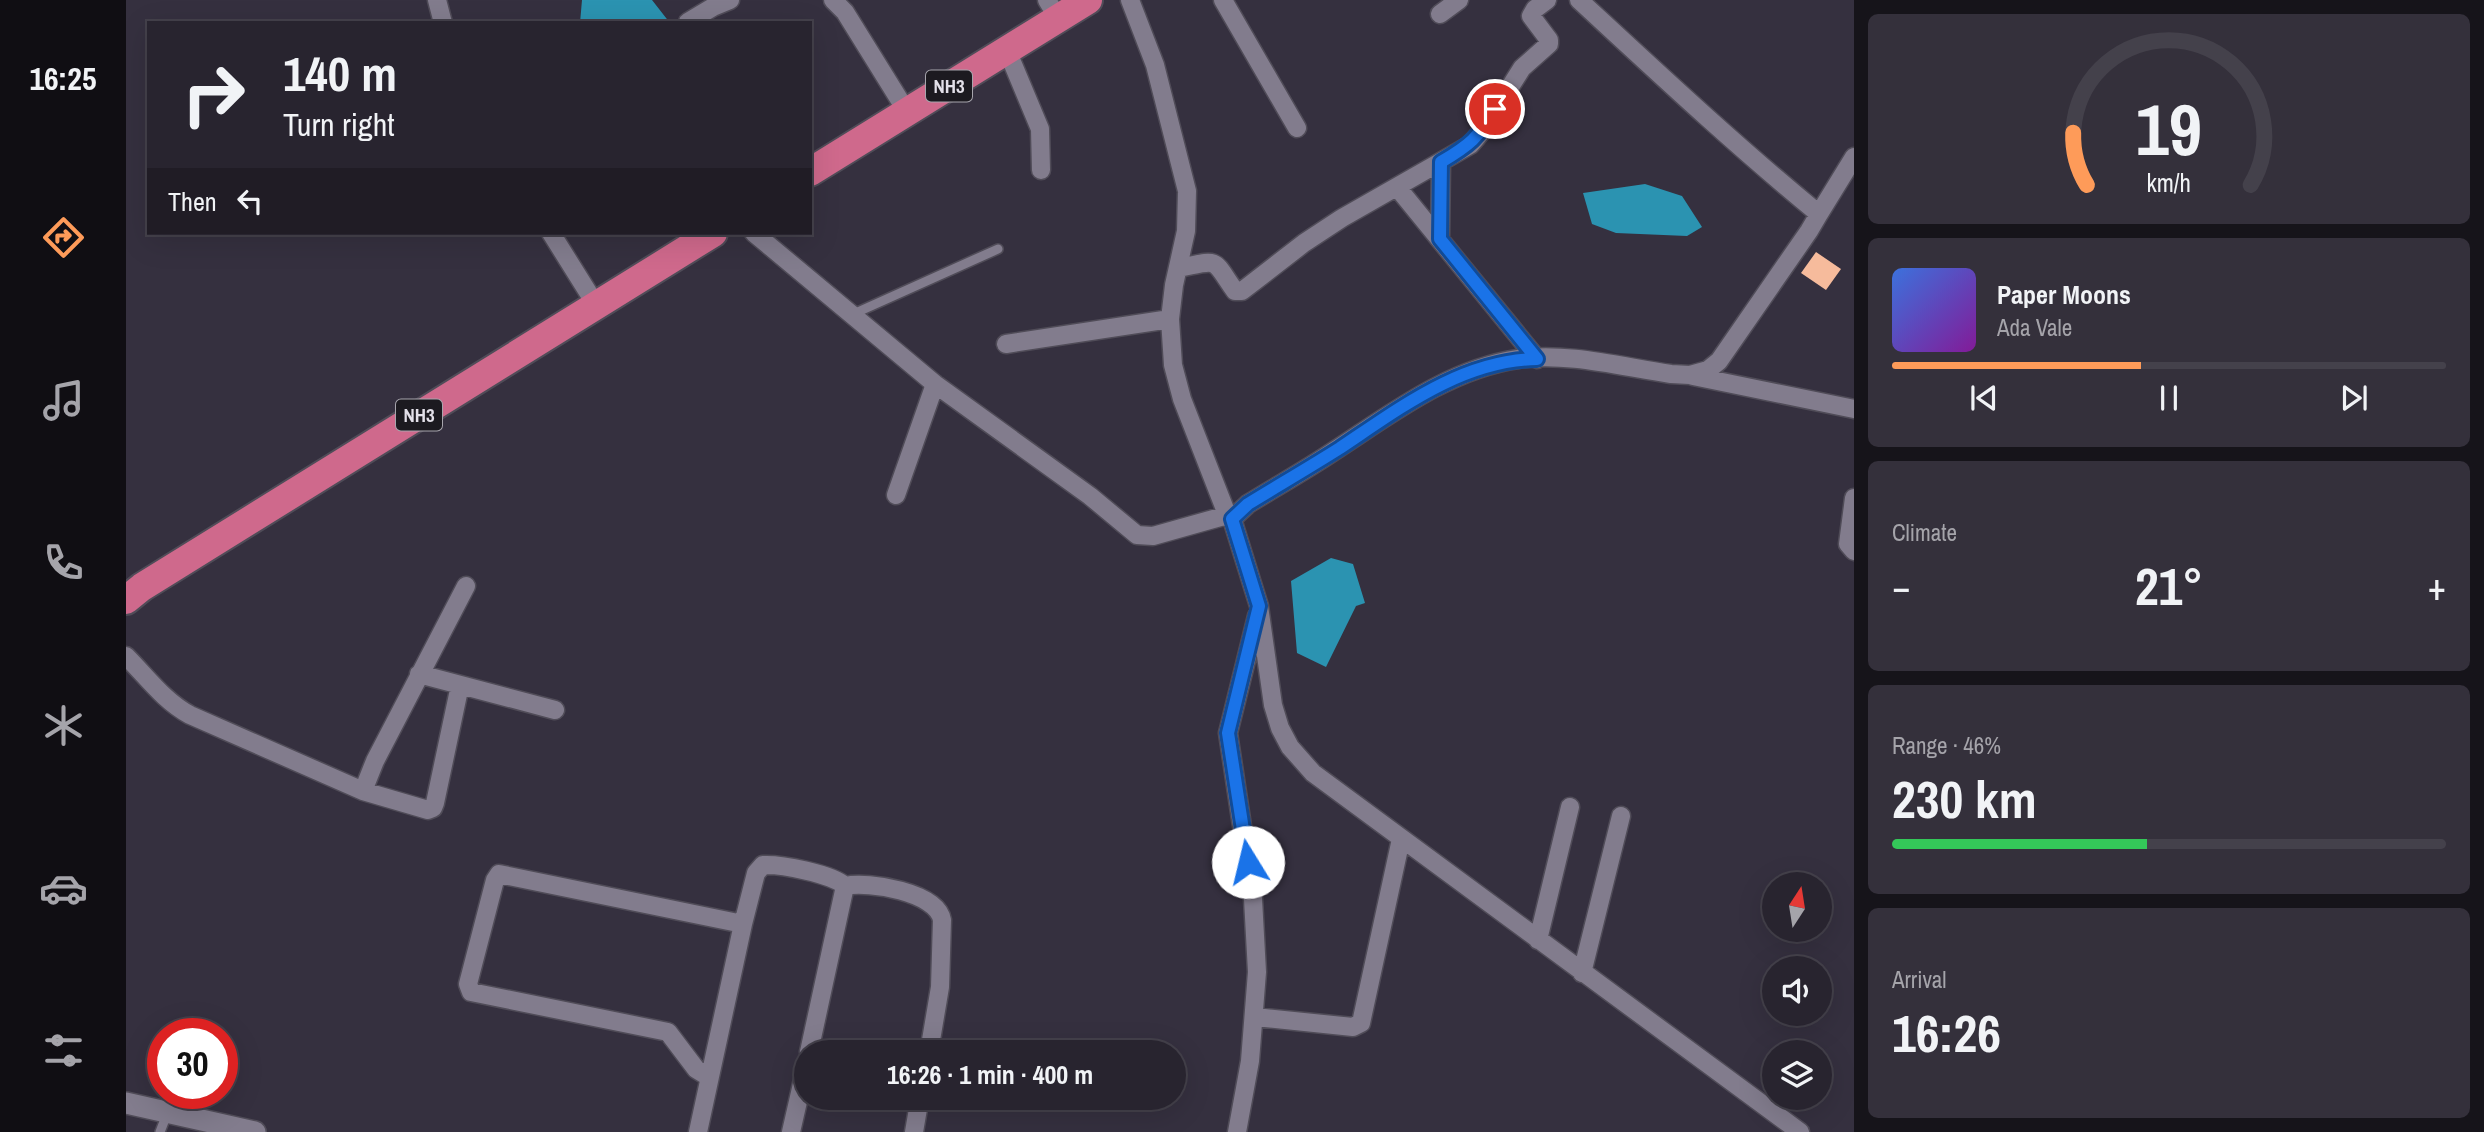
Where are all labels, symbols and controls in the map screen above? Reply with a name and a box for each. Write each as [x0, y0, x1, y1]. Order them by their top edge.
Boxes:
text: 140 m [283, 40, 397, 106]
icon: right [168, 49, 259, 140]
text: 16:25 [29, 57, 97, 100]
road number: NH3 [926, 71, 972, 102]
pin [1465, 79, 1525, 139]
text: 19 [2136, 80, 2202, 178]
icon: arrive [1476, 90, 1514, 128]
text: Turn right [283, 103, 395, 146]
text: km/h [2147, 166, 2191, 200]
icon: left [231, 182, 269, 220]
text: Then [168, 184, 217, 219]
icon: directions [39, 213, 88, 262]
text: Paper Moons [1997, 277, 2131, 312]
text: Ada Vale [1997, 312, 2072, 343]
icon: music [39, 376, 88, 425]
icon: previous [1965, 379, 2003, 417]
icon: pause [2150, 379, 2188, 417]
icon: next [2335, 379, 2373, 417]
road number: NH3 [396, 400, 442, 430]
text: Climate [1892, 517, 1957, 548]
icon: phone [39, 538, 88, 587]
text: 21° [2135, 551, 2203, 621]
text: − [1892, 561, 1910, 612]
text: + [2428, 561, 2446, 612]
icon: climate [39, 701, 88, 750]
text: Range · 46% [1892, 730, 2001, 761]
text: 230 km [1892, 764, 2037, 834]
position arrow [1211, 825, 1285, 899]
icon: car [39, 864, 88, 913]
north arrow [1762, 872, 1832, 942]
map controls [1762, 872, 1832, 1110]
button: sound [1762, 956, 1832, 1026]
text: Arrival [1892, 964, 1947, 995]
text: 16:26 [1892, 998, 2001, 1068]
speed limit sign: 30 [147, 1018, 238, 1109]
icon: filters [39, 1026, 88, 1075]
button: layers [1762, 1040, 1832, 1110]
text: 16:26 · 1 min · 400 m [887, 1057, 1093, 1092]

